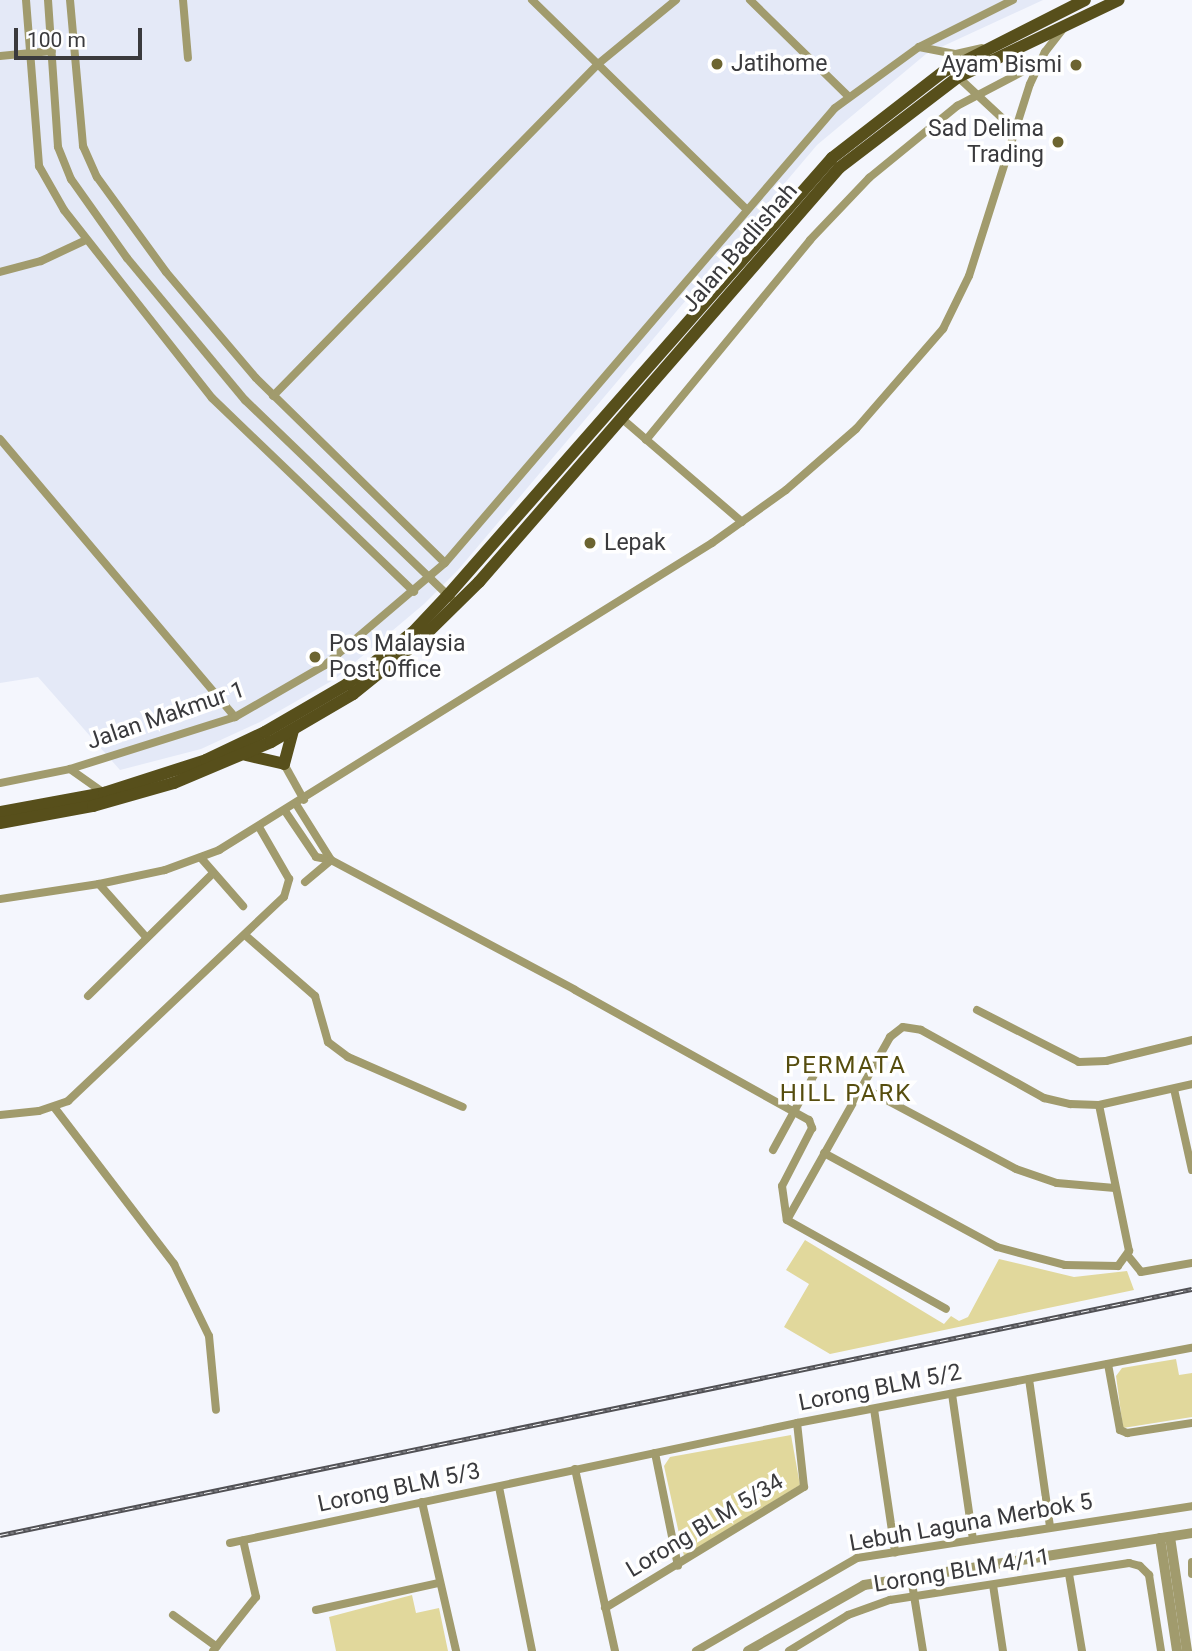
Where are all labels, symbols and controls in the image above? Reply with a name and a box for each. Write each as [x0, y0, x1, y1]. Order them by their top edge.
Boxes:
scale bar [18, 14, 145, 58]
text: 100 m [27, 28, 86, 52]
place label: Jatihome [731, 50, 827, 78]
place label: Ayam Bismi [941, 51, 1062, 79]
marker: Jatihome [709, 56, 725, 72]
marker: Ayam Bismi [1068, 57, 1084, 73]
place label: Sad Delima Trading [928, 115, 1044, 169]
marker: Sad Delima Trading [1050, 134, 1066, 150]
street label: Jalan Badlishah [676, 178, 804, 318]
place label: Lepak [604, 529, 666, 557]
marker: Lepak [582, 535, 598, 551]
place label: Pos Malaysia Post Office [329, 630, 465, 684]
marker: Pos Malaysia Post Office [307, 649, 323, 665]
street label: Jalan Makmur 1 [83, 676, 249, 756]
district label: PERMATA HILL PARK [781, 1052, 911, 1108]
street label: Lorong BLM 5/2 [796, 1359, 964, 1417]
street label: Lorong BLM 5/3 [315, 1457, 483, 1519]
street label: Lorong BLM 5/34 [621, 1468, 789, 1584]
street label: Lebuh Laguna Merbok 5 [847, 1488, 1095, 1558]
street label: Lorong BLM 4/11 [872, 1543, 1052, 1599]

